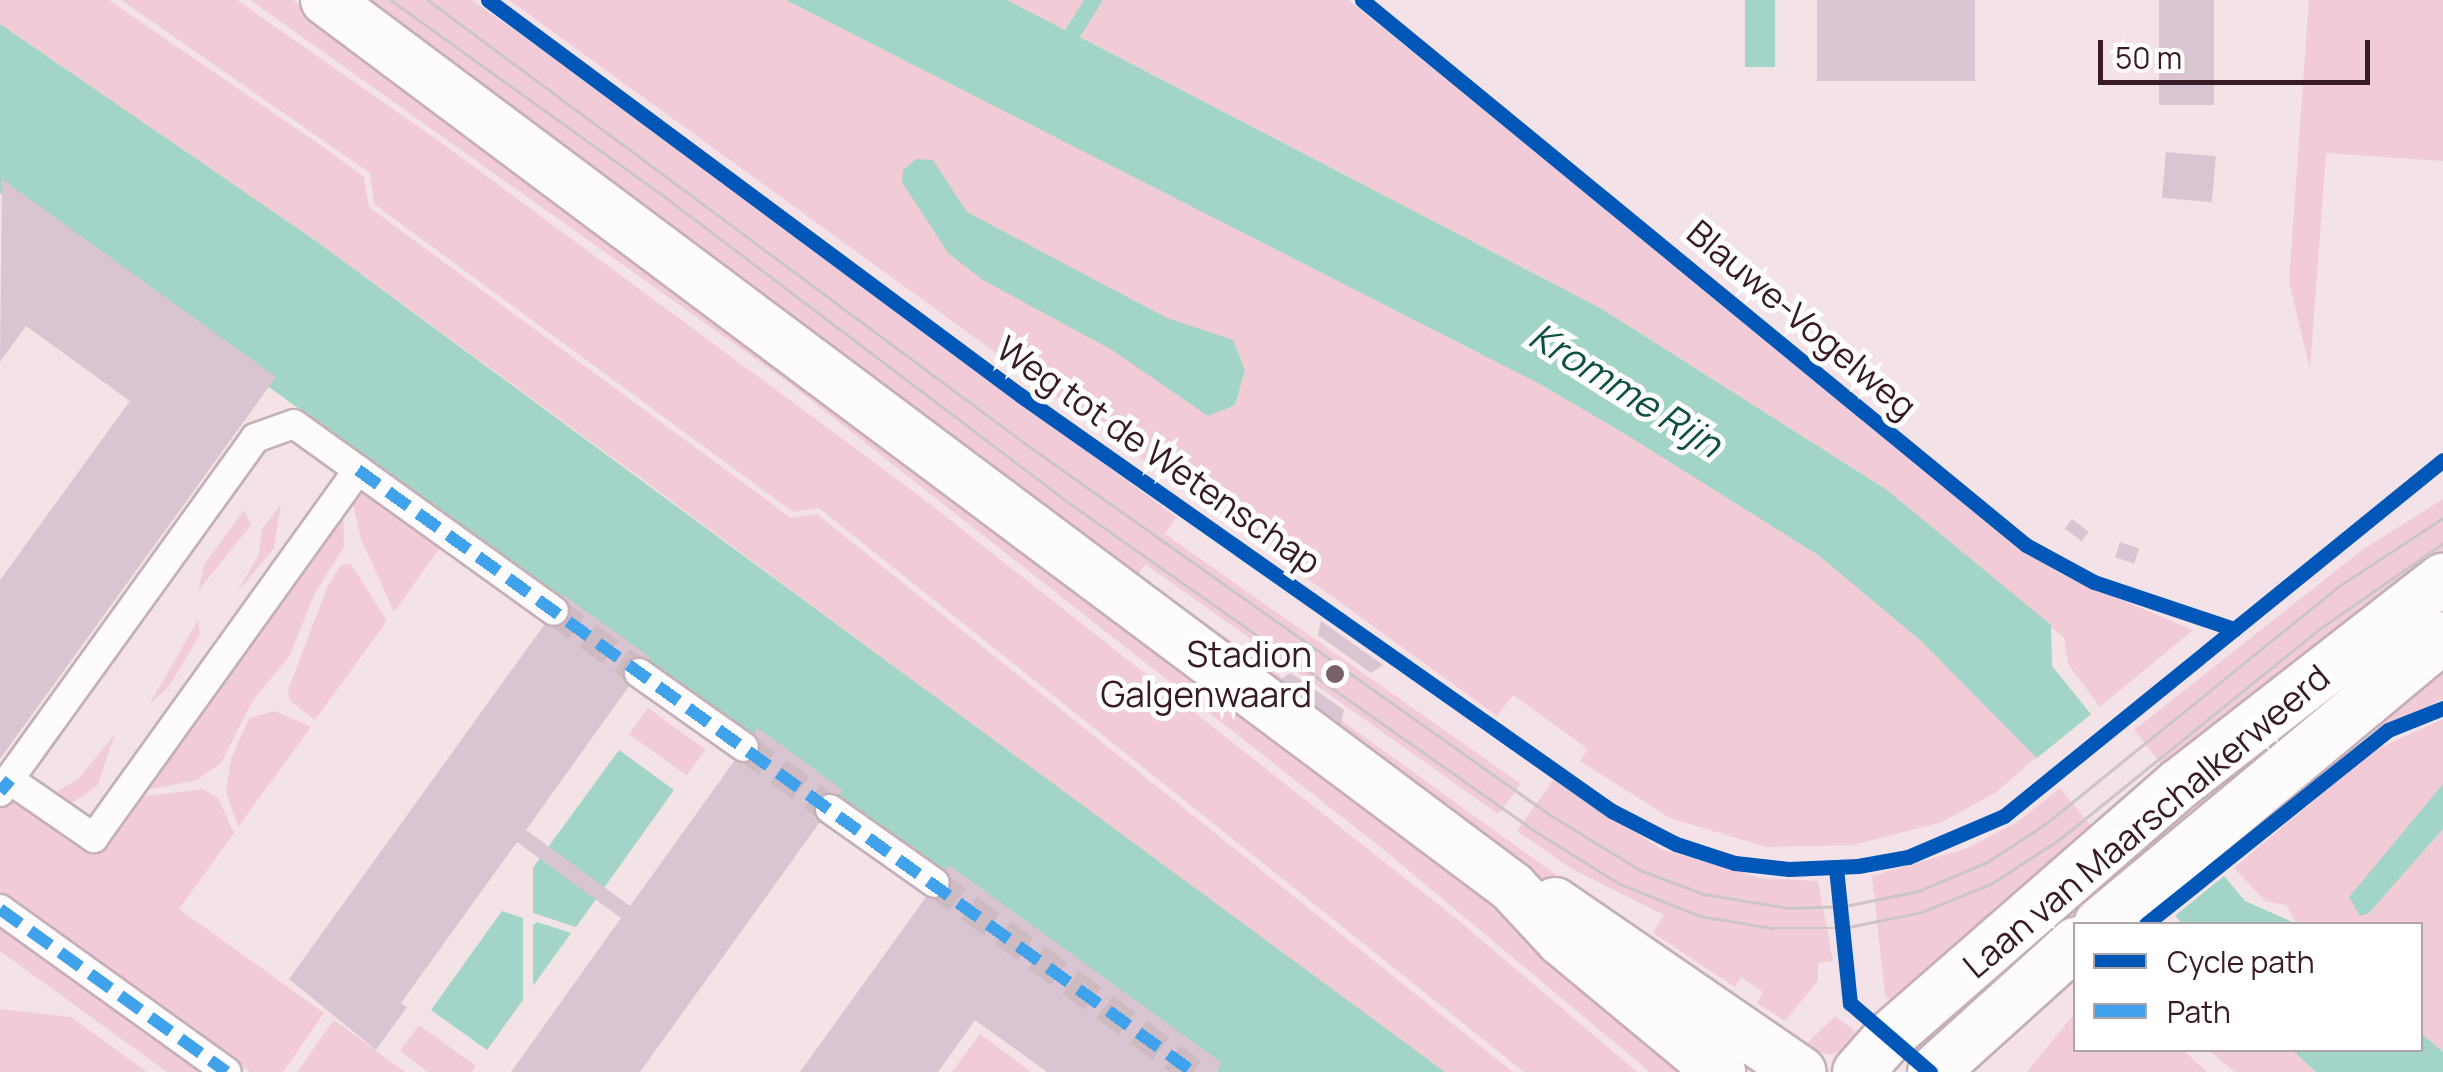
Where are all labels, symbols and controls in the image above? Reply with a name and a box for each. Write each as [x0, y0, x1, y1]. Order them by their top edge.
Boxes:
scale bar [2103, 20, 2376, 82]
text: 50 m [2115, 37, 2182, 78]
street label: Blauwe-Vogelweg [1679, 211, 1925, 427]
water label: Kromme Rijn [1522, 312, 1730, 466]
street label: Weg tot de Wetenschap [989, 327, 1329, 583]
place label: Stadion Galgenwaard [1101, 633, 1312, 715]
street label: Laan van Maarschalkerweerd [1954, 655, 2338, 987]
marker: Stadion Galgenwaard [1322, 661, 1348, 687]
legend [2073, 922, 2423, 1052]
text: Cycle path [2167, 941, 2315, 982]
text: Path [2167, 991, 2231, 1032]

